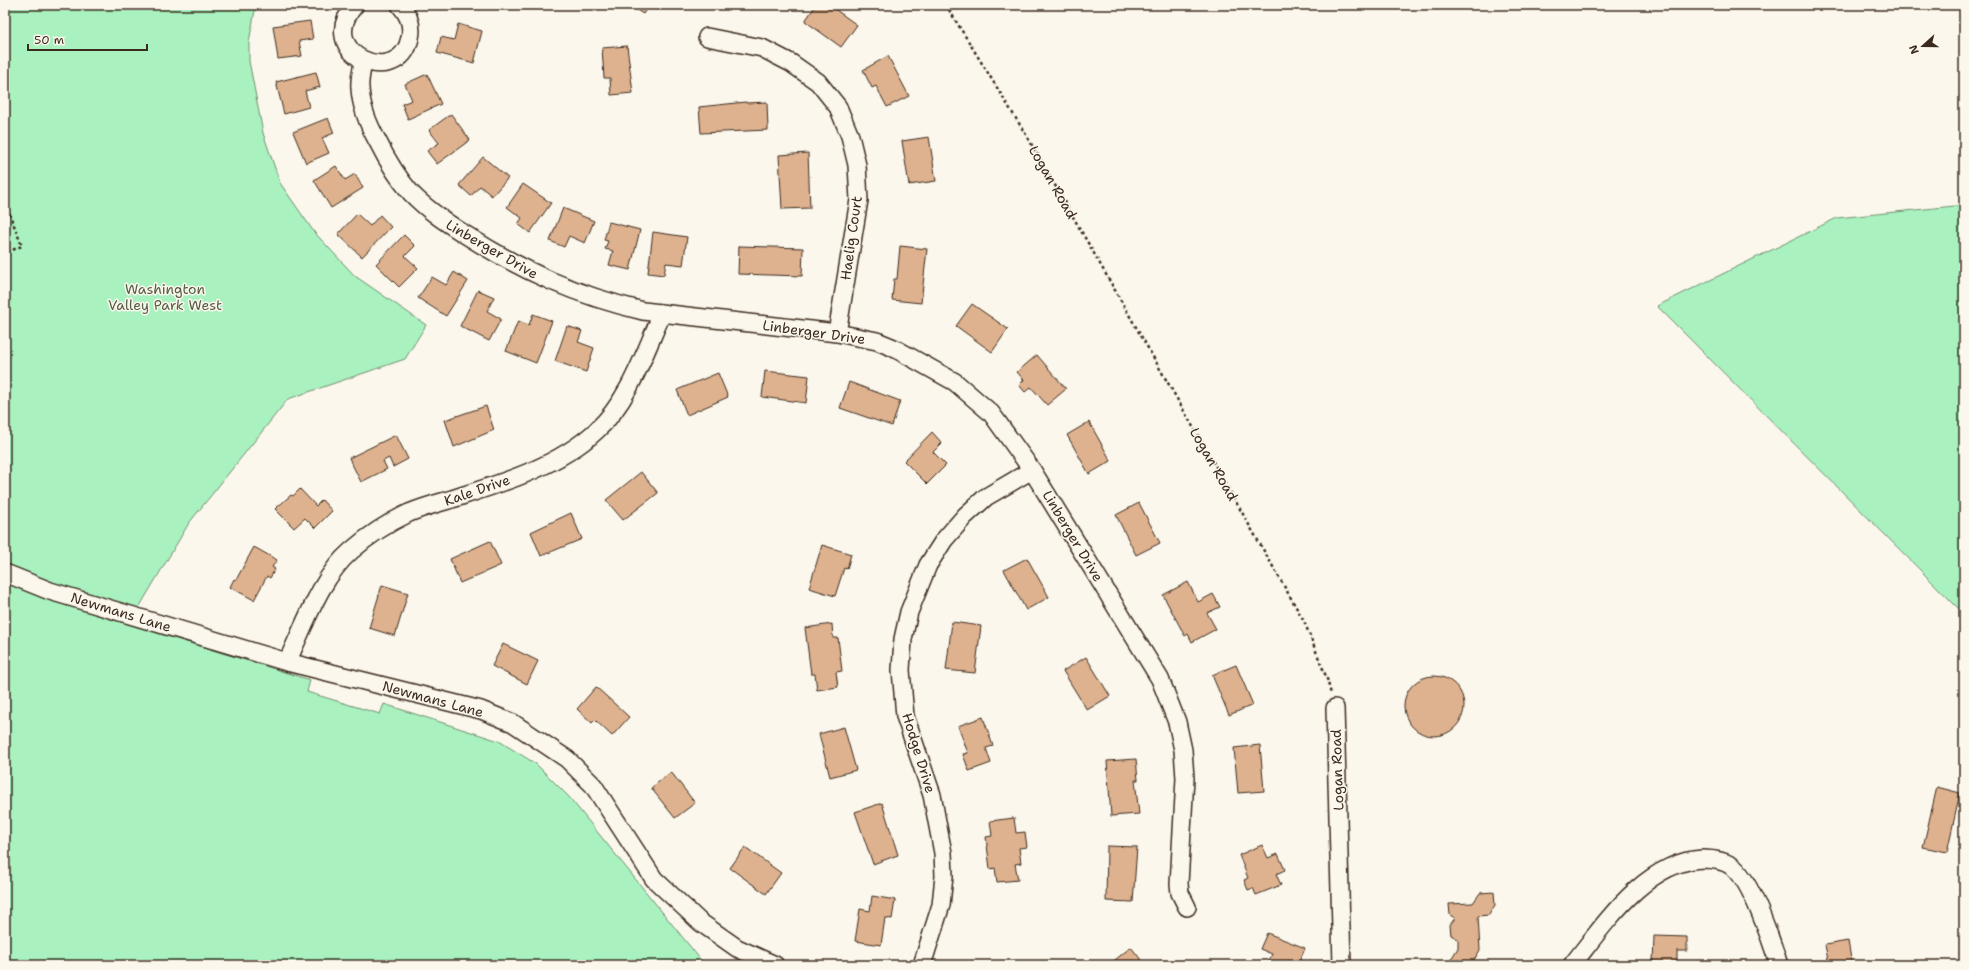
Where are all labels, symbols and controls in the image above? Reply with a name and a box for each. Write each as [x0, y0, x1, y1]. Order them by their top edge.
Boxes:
scale bar [28, 26, 147, 52]
north arrow [1903, 26, 1943, 66]
text: 50 m [34, 32, 64, 48]
text: N [1905, 42, 1923, 56]
street label: Logan Road [1025, 142, 1081, 222]
street label: Haelig Court [836, 195, 866, 281]
street label: Linberger Drive [443, 215, 541, 283]
park label: Washington Valley Park West [108, 280, 222, 314]
street label: Linberger Drive [762, 316, 867, 348]
street label: Logan Road [1186, 424, 1242, 504]
street label: Kale Drive [442, 470, 512, 510]
street label: Linberger Drive [1039, 487, 1107, 585]
street label: Newmans Lane [69, 588, 173, 636]
street label: Newmans Lane [380, 677, 486, 721]
street label: Hodge Drive [898, 711, 940, 795]
street label: Logan Road [1327, 729, 1347, 811]

